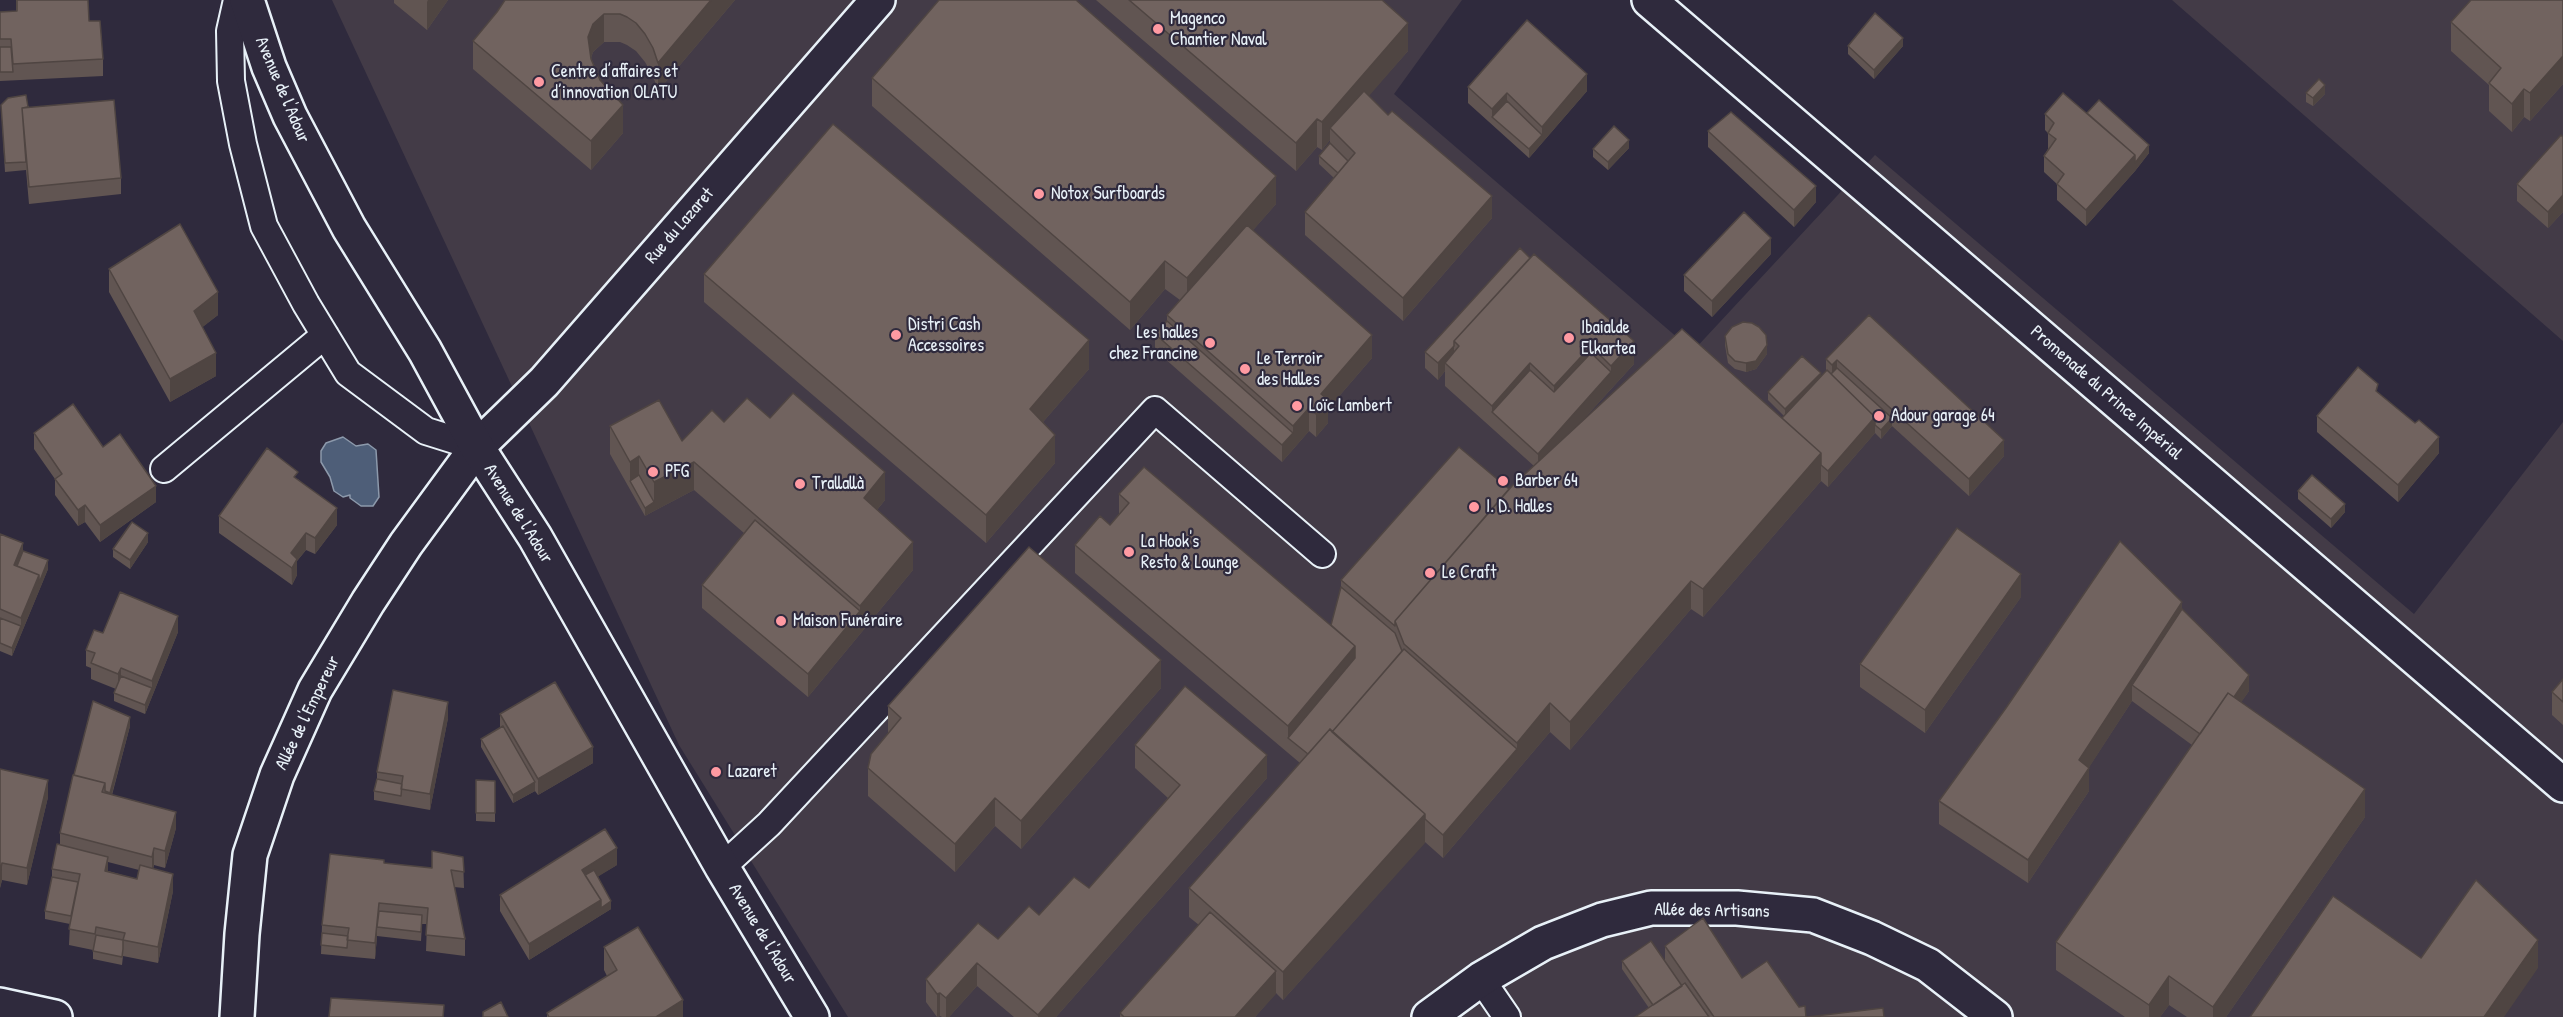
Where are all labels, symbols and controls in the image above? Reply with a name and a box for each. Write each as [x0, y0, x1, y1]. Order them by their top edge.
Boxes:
place label: Magenco Chantier Naval [1170, 8, 1267, 50]
marker: Magenco Chantier Naval [1151, 22, 1165, 36]
street label: Avenue de l'Adour [250, 34, 314, 146]
place label: Centre d’affaires et d’innovation OLATU [551, 61, 678, 104]
marker: Centre d’affaires et d’innovation OLATU [532, 75, 546, 89]
place label: Notox Surfboards [1051, 183, 1165, 205]
street label: Rue du Lazaret [641, 184, 719, 268]
marker: Notox Surfboards [1032, 187, 1046, 201]
place label: Distri Cash Accessoires [908, 314, 984, 356]
place label: Ibaialde Elkartea [1581, 317, 1636, 360]
street label: Promenade du Prince Impérial [2026, 321, 2186, 465]
place label: Les halles chez Francine [1109, 322, 1198, 364]
marker: Distri Cash Accessoires [889, 328, 903, 342]
marker: Ibaialde Elkartea [1562, 331, 1576, 345]
marker: Les halles chez Francine [1203, 336, 1217, 350]
place label: Le Terroir des Halles [1257, 348, 1323, 391]
marker: Le Terroir des Halles [1238, 362, 1252, 376]
place label: Loïc Lambert [1309, 395, 1392, 417]
marker: Loïc Lambert [1290, 399, 1304, 413]
place label: Adour garage 64 [1891, 405, 1995, 427]
marker: Adour garage 64 [1872, 409, 1886, 423]
street label: Avenue de l'Adour [479, 460, 557, 568]
place label: PFG [665, 461, 689, 483]
marker: PFG [646, 465, 660, 479]
place label: Barber 64 [1515, 470, 1578, 492]
place label: Trallallà [812, 473, 864, 495]
marker: Barber 64 [1496, 474, 1510, 488]
marker: Trallallà [793, 477, 807, 491]
place label: I. D. Halles [1486, 496, 1552, 518]
marker: I. D. Halles [1467, 500, 1481, 514]
place label: La Hook's Resto & Lounge [1141, 531, 1239, 574]
marker: La Hook's Resto & Lounge [1122, 545, 1136, 559]
place label: Le Craft [1442, 562, 1497, 584]
marker: Le Craft [1423, 566, 1437, 580]
place label: Maison Funéraire [793, 610, 903, 632]
marker: Maison Funéraire [774, 614, 788, 628]
street label: Allée de l'Empereur [271, 652, 345, 774]
place label: Lazaret [728, 761, 777, 783]
marker: Lazaret [709, 765, 723, 779]
street label: Avenue de l'Adour [724, 880, 800, 988]
street label: Allée des Artisans [1654, 899, 1770, 923]

